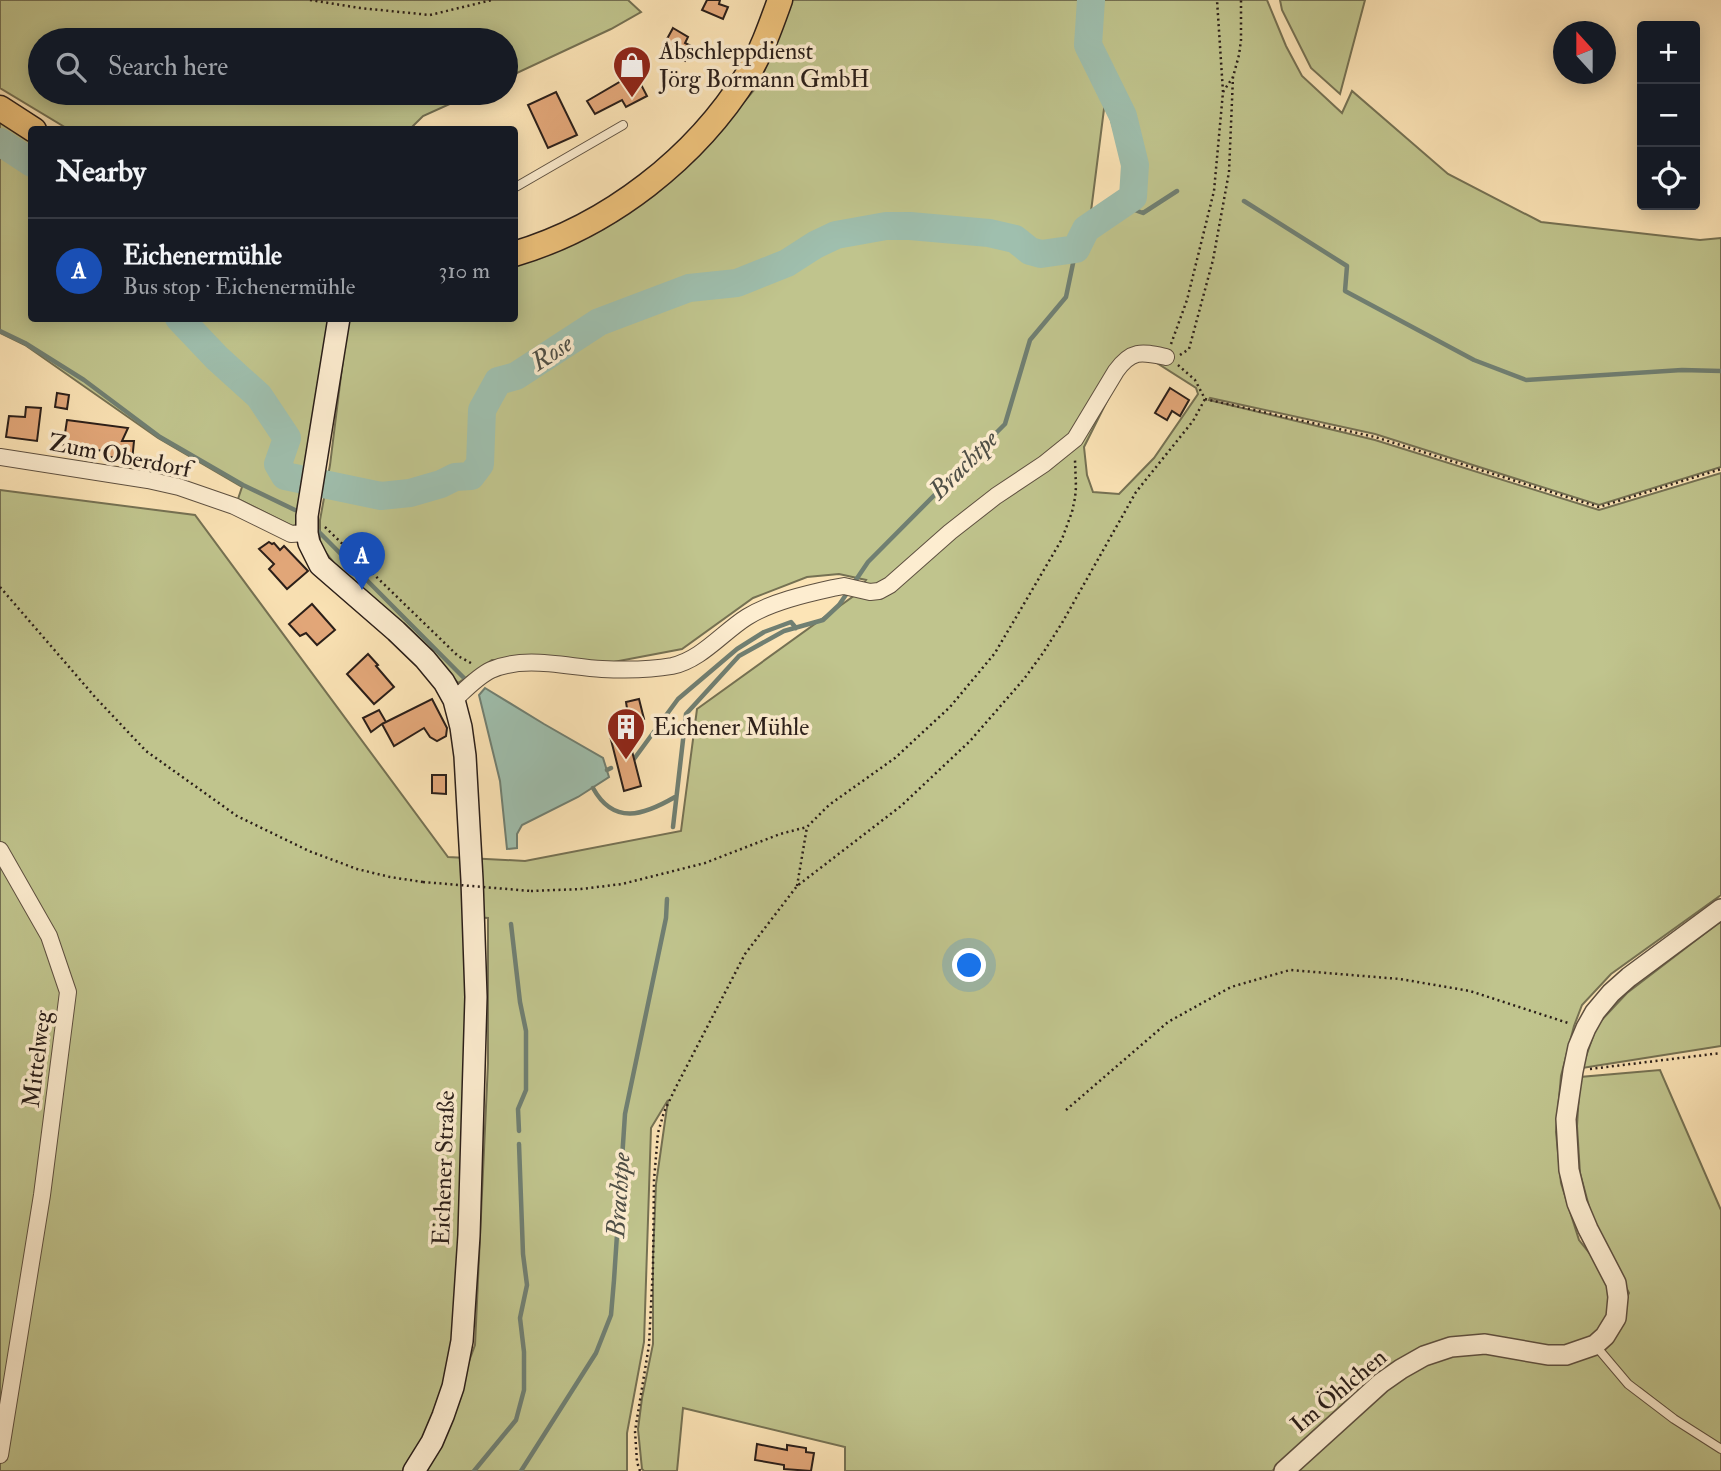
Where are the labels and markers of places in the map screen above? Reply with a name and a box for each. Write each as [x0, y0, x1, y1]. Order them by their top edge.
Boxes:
place label: Abschleppdienst Jörg Bormann GmbH [658, 36, 870, 95]
shop icon: Abschleppdienst Jörg Bormann GmbH [611, 44, 653, 99]
pin: A [339, 532, 385, 590]
building icon: Eichener Mühle [605, 706, 647, 761]
place label: Eichener Mühle [653, 712, 809, 743]

